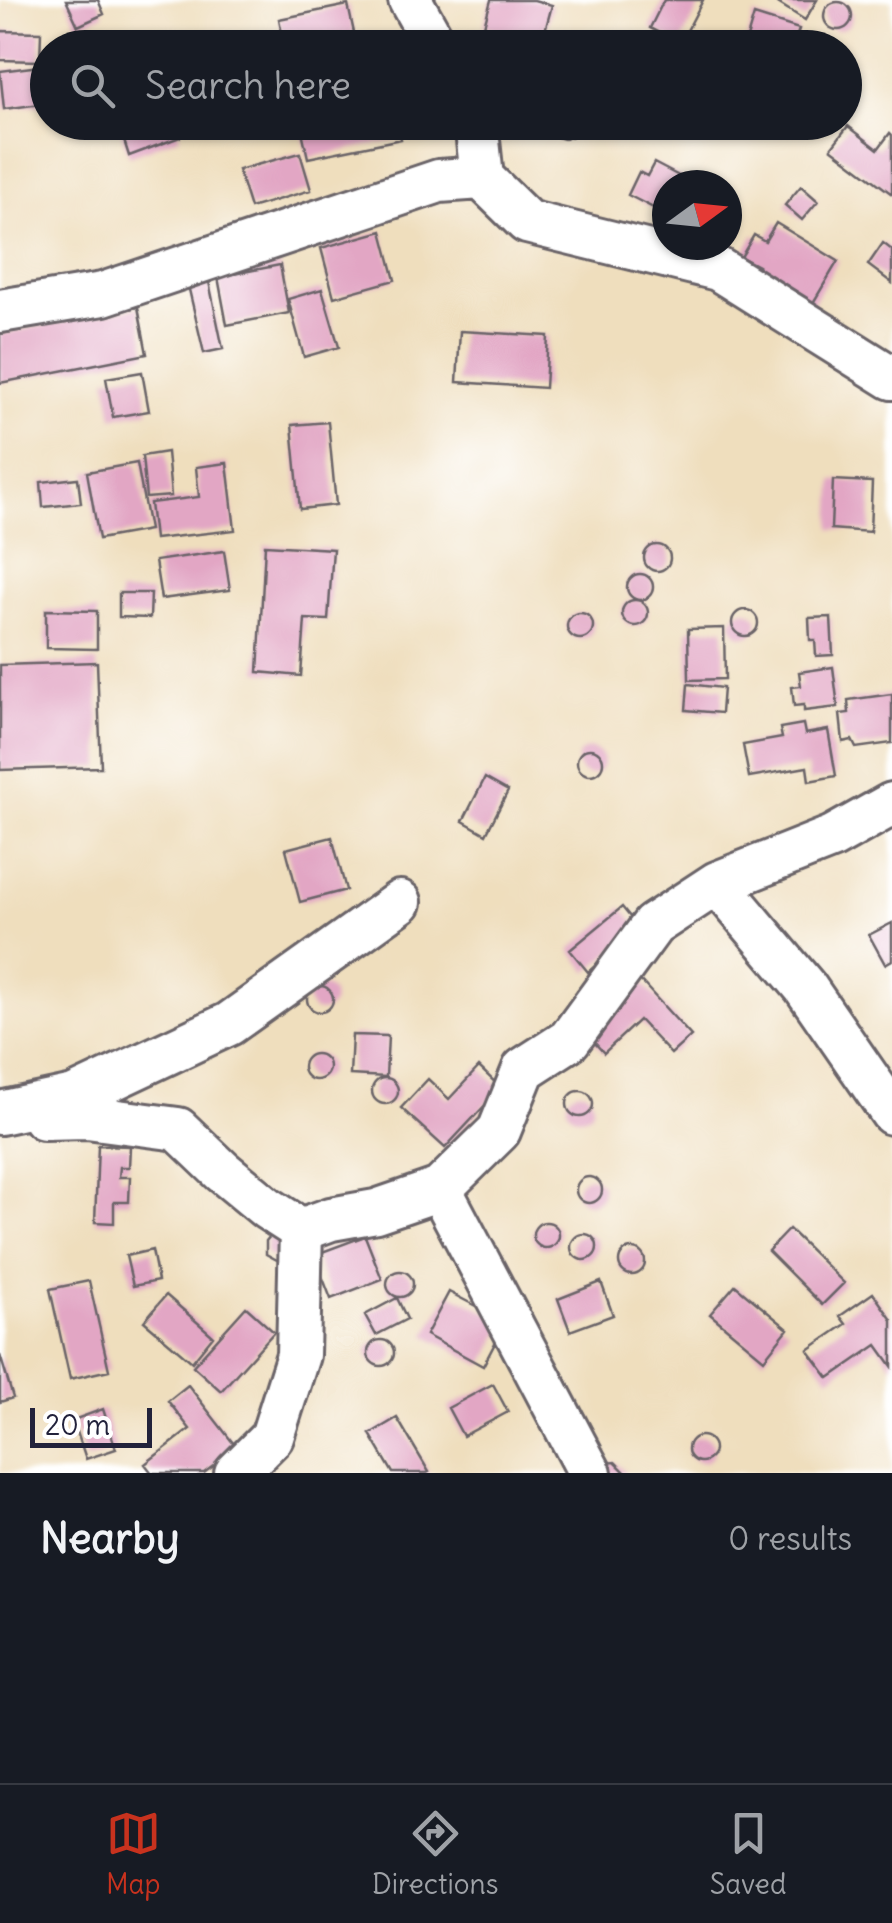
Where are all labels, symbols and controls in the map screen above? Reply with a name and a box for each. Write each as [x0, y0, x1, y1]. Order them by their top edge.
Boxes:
search box [30, 30, 862, 140]
icon: search [65, 58, 120, 113]
text: Search here [145, 62, 351, 109]
north arrow [652, 170, 742, 260]
scale bar [30, 1403, 152, 1448]
text: 20 m [45, 1407, 110, 1443]
text: Nearby [40, 1512, 179, 1564]
text: 0 results [728, 1518, 852, 1559]
tab: Map [106, 1806, 161, 1902]
tab: Directions [372, 1806, 498, 1902]
tab: Saved [710, 1806, 786, 1902]

